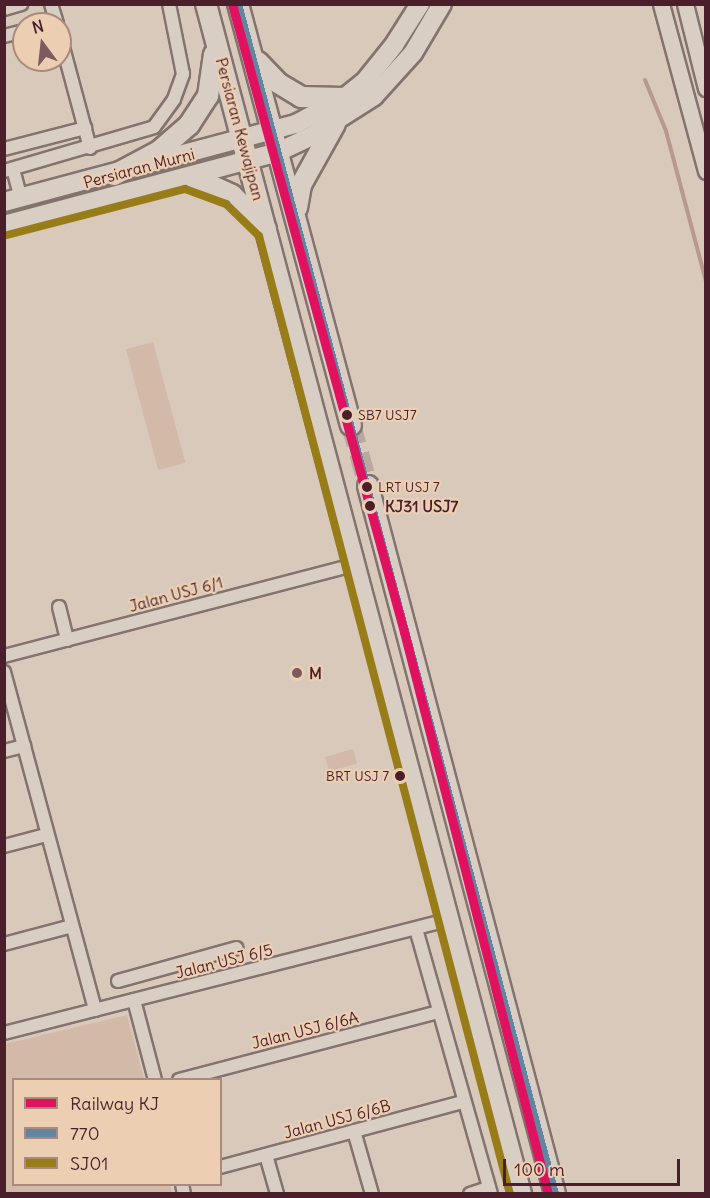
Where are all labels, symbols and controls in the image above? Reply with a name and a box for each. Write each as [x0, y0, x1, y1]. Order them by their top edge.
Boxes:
north arrow [12, 12, 72, 72]
text: N [30, 15, 46, 38]
street label: Persiaran Kewajipan [212, 55, 268, 203]
street label: Persiaran Murni [81, 144, 197, 192]
place label: SB7 USJ7 [358, 407, 417, 423]
marker: SB7 USJ7 [341, 409, 353, 421]
place label: LRT USJ 7 [378, 479, 440, 495]
marker: LRT USJ 7 [361, 481, 373, 493]
marker: KJ31 USJ7 [360, 496, 380, 516]
place label: KJ31 USJ7 [385, 496, 458, 516]
street label: Jalan USJ 6/1 [127, 572, 225, 616]
place label: M [309, 663, 322, 683]
marker: M [290, 666, 304, 680]
place label: BRT USJ 7 [326, 768, 389, 784]
marker: BRT USJ 7 [394, 770, 406, 782]
street label: Jalan USJ 6/5 [174, 940, 274, 982]
street label: Jalan USJ 6/6A [250, 1007, 360, 1053]
legend [12, 1078, 222, 1186]
text: Railway KJ [70, 1092, 159, 1115]
street label: Jalan USJ 6/6B [281, 1096, 393, 1142]
text: 770 [70, 1122, 99, 1145]
scale bar [506, 1147, 683, 1185]
text: SJ01 [70, 1152, 108, 1175]
text: 100 m [514, 1158, 565, 1181]

